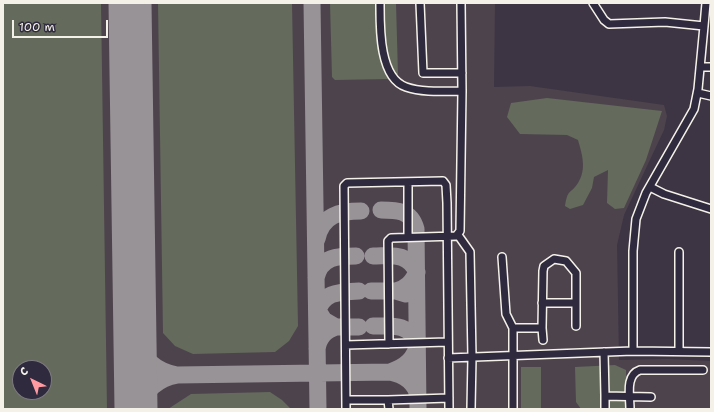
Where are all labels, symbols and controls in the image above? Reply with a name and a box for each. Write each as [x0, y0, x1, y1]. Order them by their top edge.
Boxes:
scale bar [14, 12, 110, 38]
text: 100 m [19, 19, 55, 35]
north arrow [12, 360, 52, 400]
text: С [17, 364, 32, 379]

